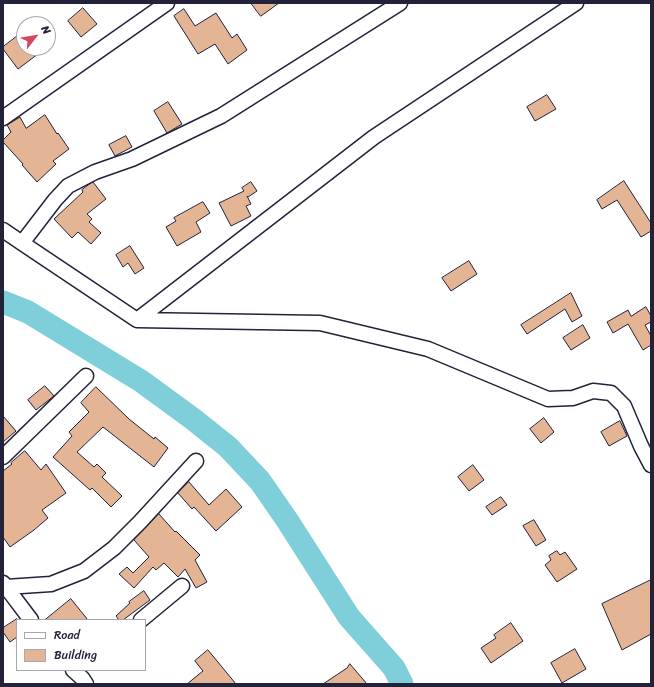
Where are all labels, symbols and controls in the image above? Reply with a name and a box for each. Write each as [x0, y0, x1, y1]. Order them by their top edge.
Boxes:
north arrow [16, 16, 56, 56]
text: N [36, 22, 56, 38]
legend [16, 619, 146, 671]
text: Road [54, 624, 80, 646]
text: Building [54, 644, 97, 666]

